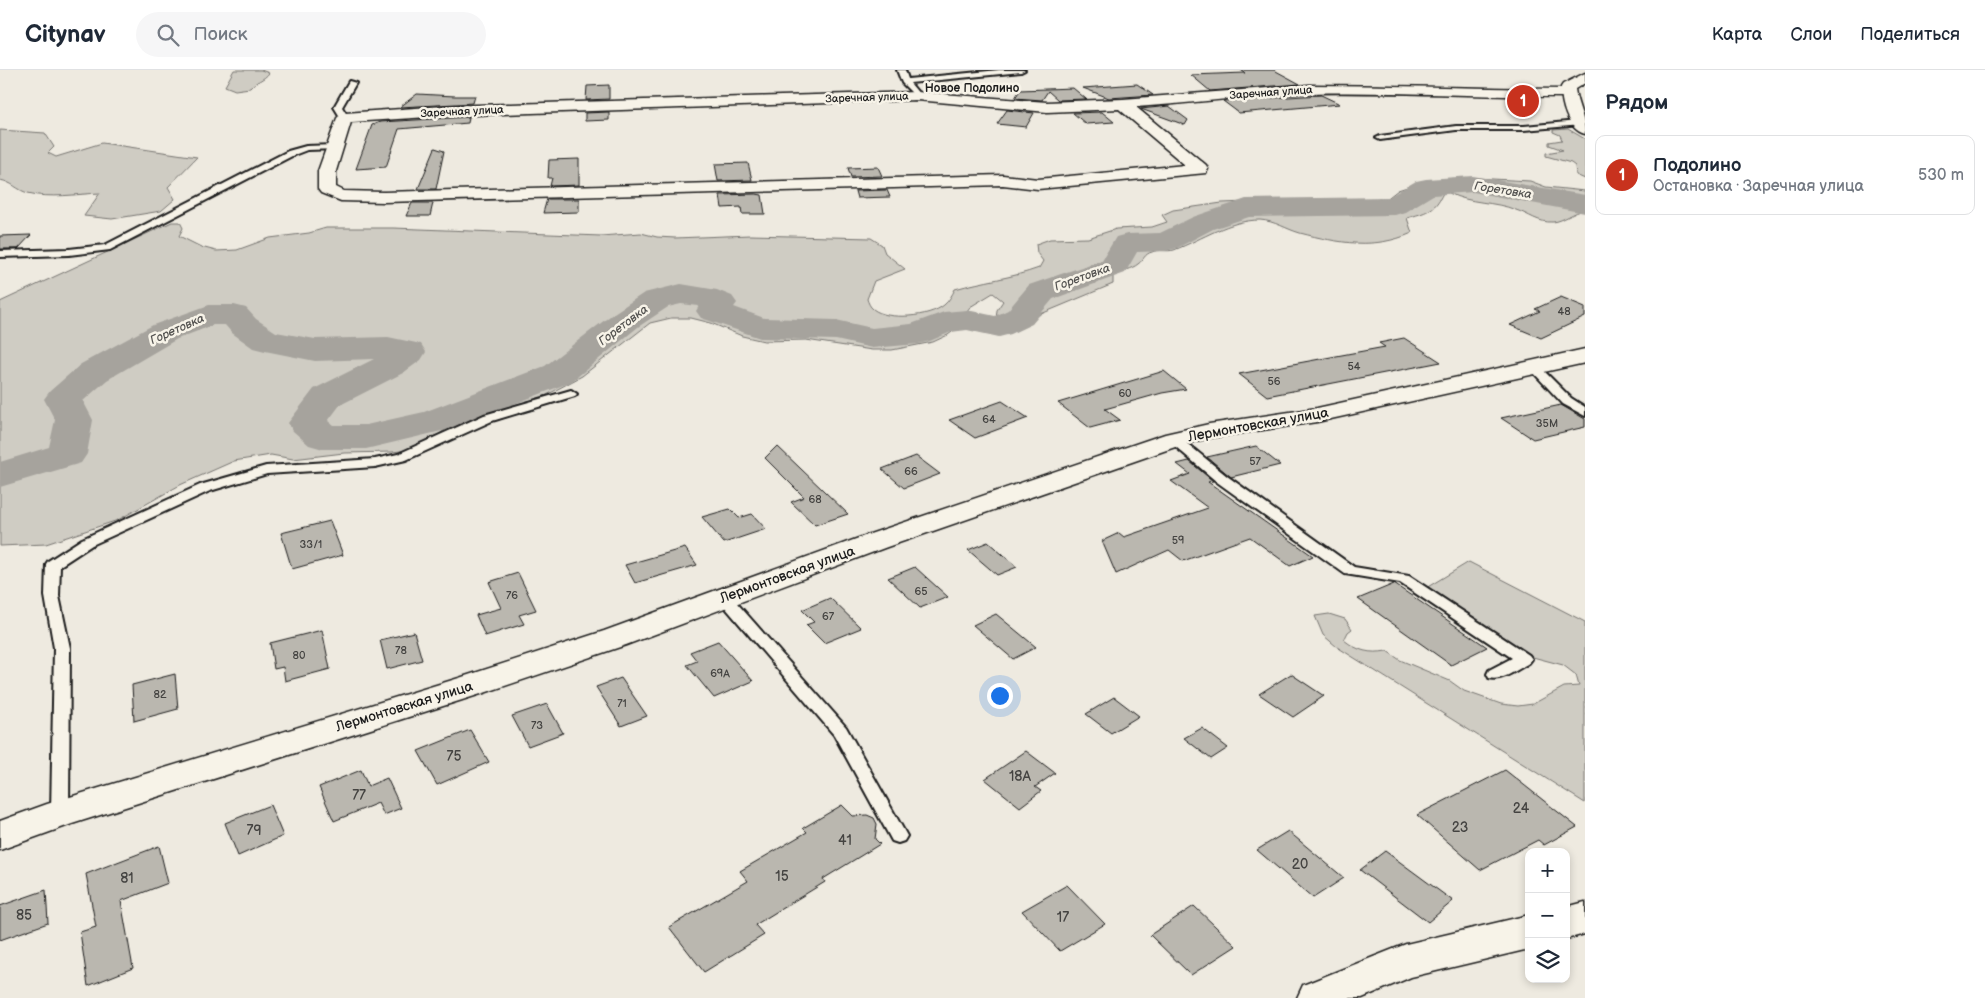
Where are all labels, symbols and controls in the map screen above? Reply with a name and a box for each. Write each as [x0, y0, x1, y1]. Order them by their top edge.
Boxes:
search box [136, 12, 486, 57]
text: Citynav [25, 20, 106, 49]
icon: search [154, 21, 182, 49]
text: Поиск [194, 23, 248, 46]
text: Карта [1712, 24, 1762, 45]
text: Слои [1790, 24, 1832, 45]
text: Поделиться [1860, 24, 1960, 45]
district label: Новое Подолино [925, 81, 1020, 96]
pin: 1 [1507, 82, 1539, 120]
street label: Заречная улица [1229, 83, 1313, 102]
street label: Заречная улица [825, 90, 909, 105]
text: Рядом [1605, 90, 1668, 115]
street label: Заречная улица [420, 103, 504, 120]
text: Подолино [1653, 154, 1741, 177]
text: 1 [1619, 166, 1625, 185]
text: 530 m [1918, 166, 1964, 185]
text: Остановка · Заречная улица [1653, 177, 1864, 196]
water label: Горетовка [1473, 179, 1533, 202]
water label: Горетовка [1052, 261, 1112, 294]
water label: Горетовка [596, 302, 651, 349]
house number: 48 [1557, 305, 1571, 318]
water label: Горетовка [148, 311, 207, 348]
house number: 54 [1347, 360, 1361, 373]
house number: 56 [1267, 375, 1281, 388]
house number: 60 [1118, 387, 1132, 400]
street label: Лермонтовская улица [1185, 404, 1330, 445]
house number: 64 [982, 413, 996, 426]
house number: 35М [1536, 417, 1558, 430]
house number: 57 [1249, 455, 1261, 468]
house number: 66 [904, 465, 918, 478]
house number: 68 [808, 493, 822, 506]
house number: 59 [1172, 534, 1184, 547]
house number: 33/1 [300, 538, 322, 551]
street label: Лермонтовская улица [716, 542, 858, 607]
house number: 65 [914, 585, 928, 598]
house number: 76 [506, 589, 518, 602]
house number: 67 [822, 610, 835, 623]
house number: 78 [395, 644, 407, 657]
house number: 80 [293, 649, 306, 662]
house number: 69А [710, 667, 730, 680]
street label: Лермонтовская улица [333, 677, 475, 736]
your location [987, 683, 1013, 709]
house number: 82 [154, 688, 167, 701]
house number: 71 [617, 697, 627, 710]
house number: 73 [531, 719, 543, 732]
house number: 75 [447, 748, 461, 765]
house number: 18А [1009, 768, 1032, 785]
house number: 77 [352, 787, 366, 804]
house number: 24 [1513, 800, 1530, 817]
house number: 23 [1452, 819, 1468, 836]
house number: 79 [247, 822, 261, 839]
house number: 41 [838, 832, 852, 849]
map controls [1525, 848, 1570, 983]
button: + [1525, 848, 1570, 893]
house number: 20 [1292, 856, 1308, 873]
house number: 15 [775, 868, 789, 885]
house number: 81 [120, 870, 134, 887]
button: − [1525, 893, 1570, 938]
house number: 85 [16, 907, 32, 924]
house number: 17 [1057, 909, 1069, 926]
button: layers [1525, 938, 1570, 983]

